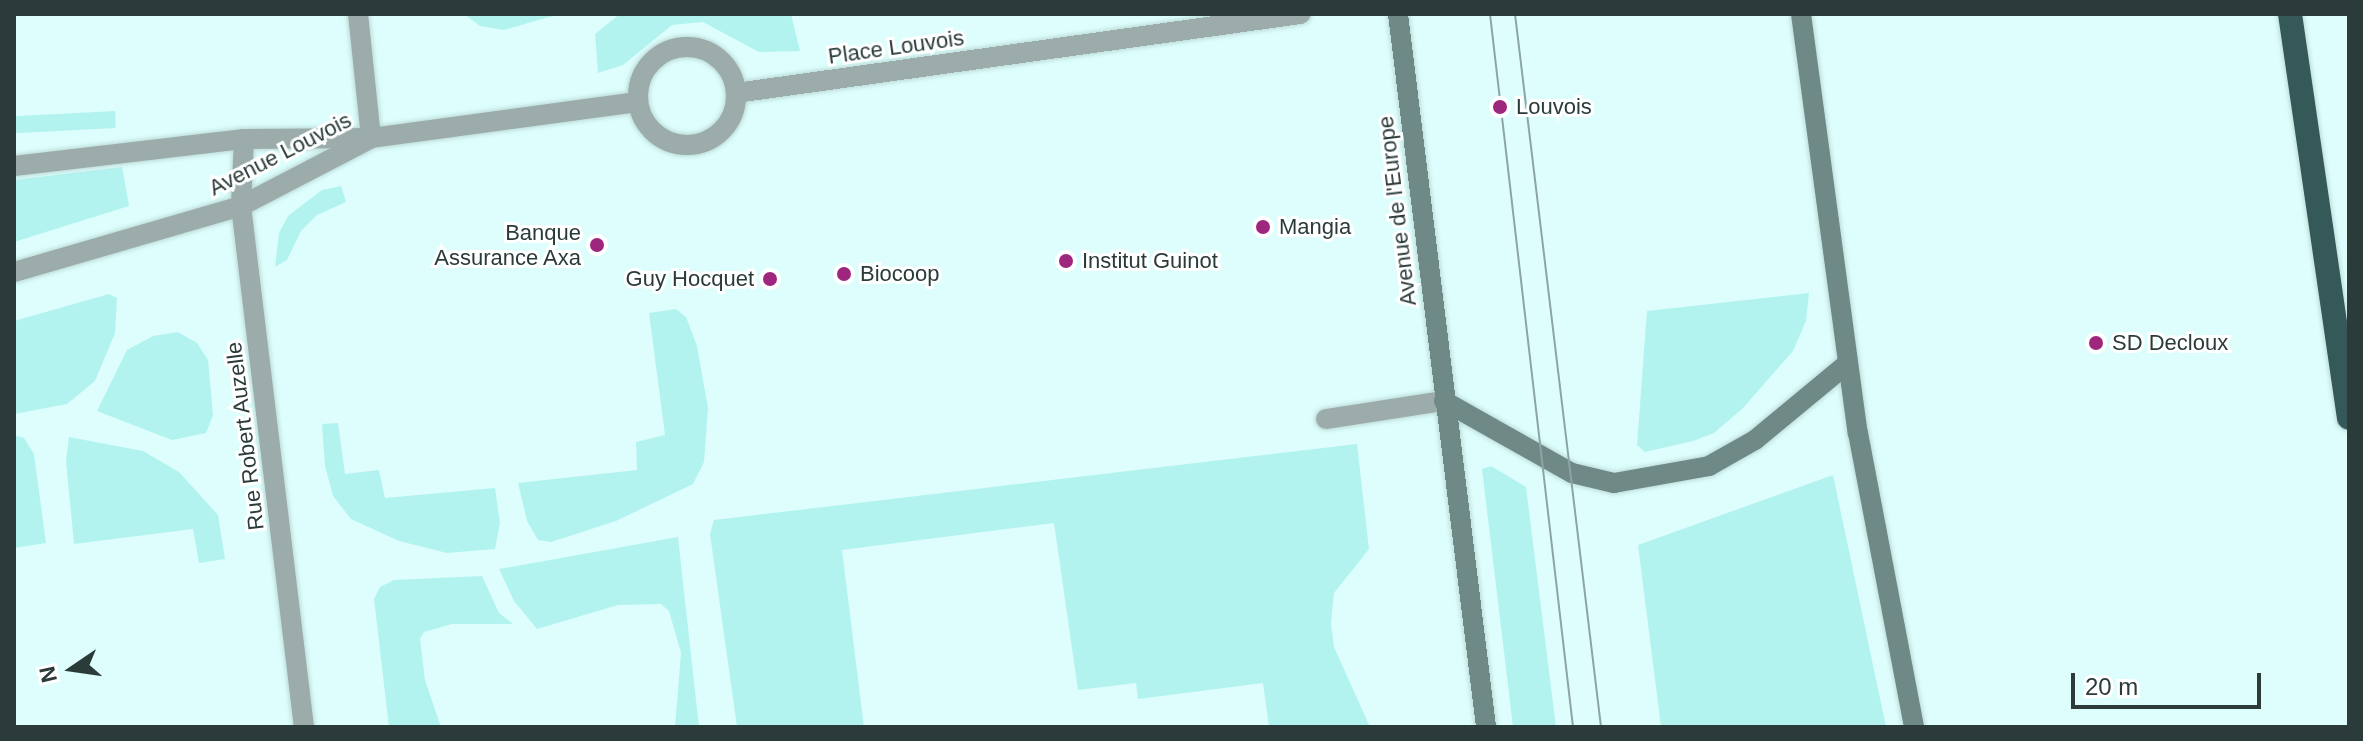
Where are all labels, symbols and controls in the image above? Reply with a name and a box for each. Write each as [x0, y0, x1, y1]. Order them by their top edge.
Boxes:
street label: Place Louvois [826, 24, 966, 70]
place label: Louvois [1516, 94, 1592, 120]
marker: Louvois [1491, 98, 1509, 116]
street label: Avenue Louvois [204, 107, 356, 201]
street label: Avenue de l'Europe [1372, 115, 1422, 307]
place label: Mangia [1279, 214, 1351, 240]
marker: Mangia [1254, 218, 1272, 236]
place label: Banque Assurance Axa [433, 219, 581, 270]
marker: Banque Assurance Axa [588, 236, 606, 254]
place label: Institut Guinot [1082, 248, 1218, 274]
marker: Institut Guinot [1057, 252, 1075, 270]
place label: Biocoop [860, 261, 940, 287]
marker: Biocoop [835, 265, 853, 283]
place label: Guy Hocquet [626, 266, 754, 292]
marker: Guy Hocquet [761, 270, 779, 288]
place label: SD Decloux [2112, 330, 2228, 356]
marker: SD Decloux [2087, 334, 2105, 352]
street label: Rue Robert Auzelle [220, 340, 270, 532]
north arrow [32, 629, 112, 709]
scale bar [2075, 657, 2265, 707]
text: N [34, 664, 62, 685]
text: 20 m [2085, 673, 2138, 700]

